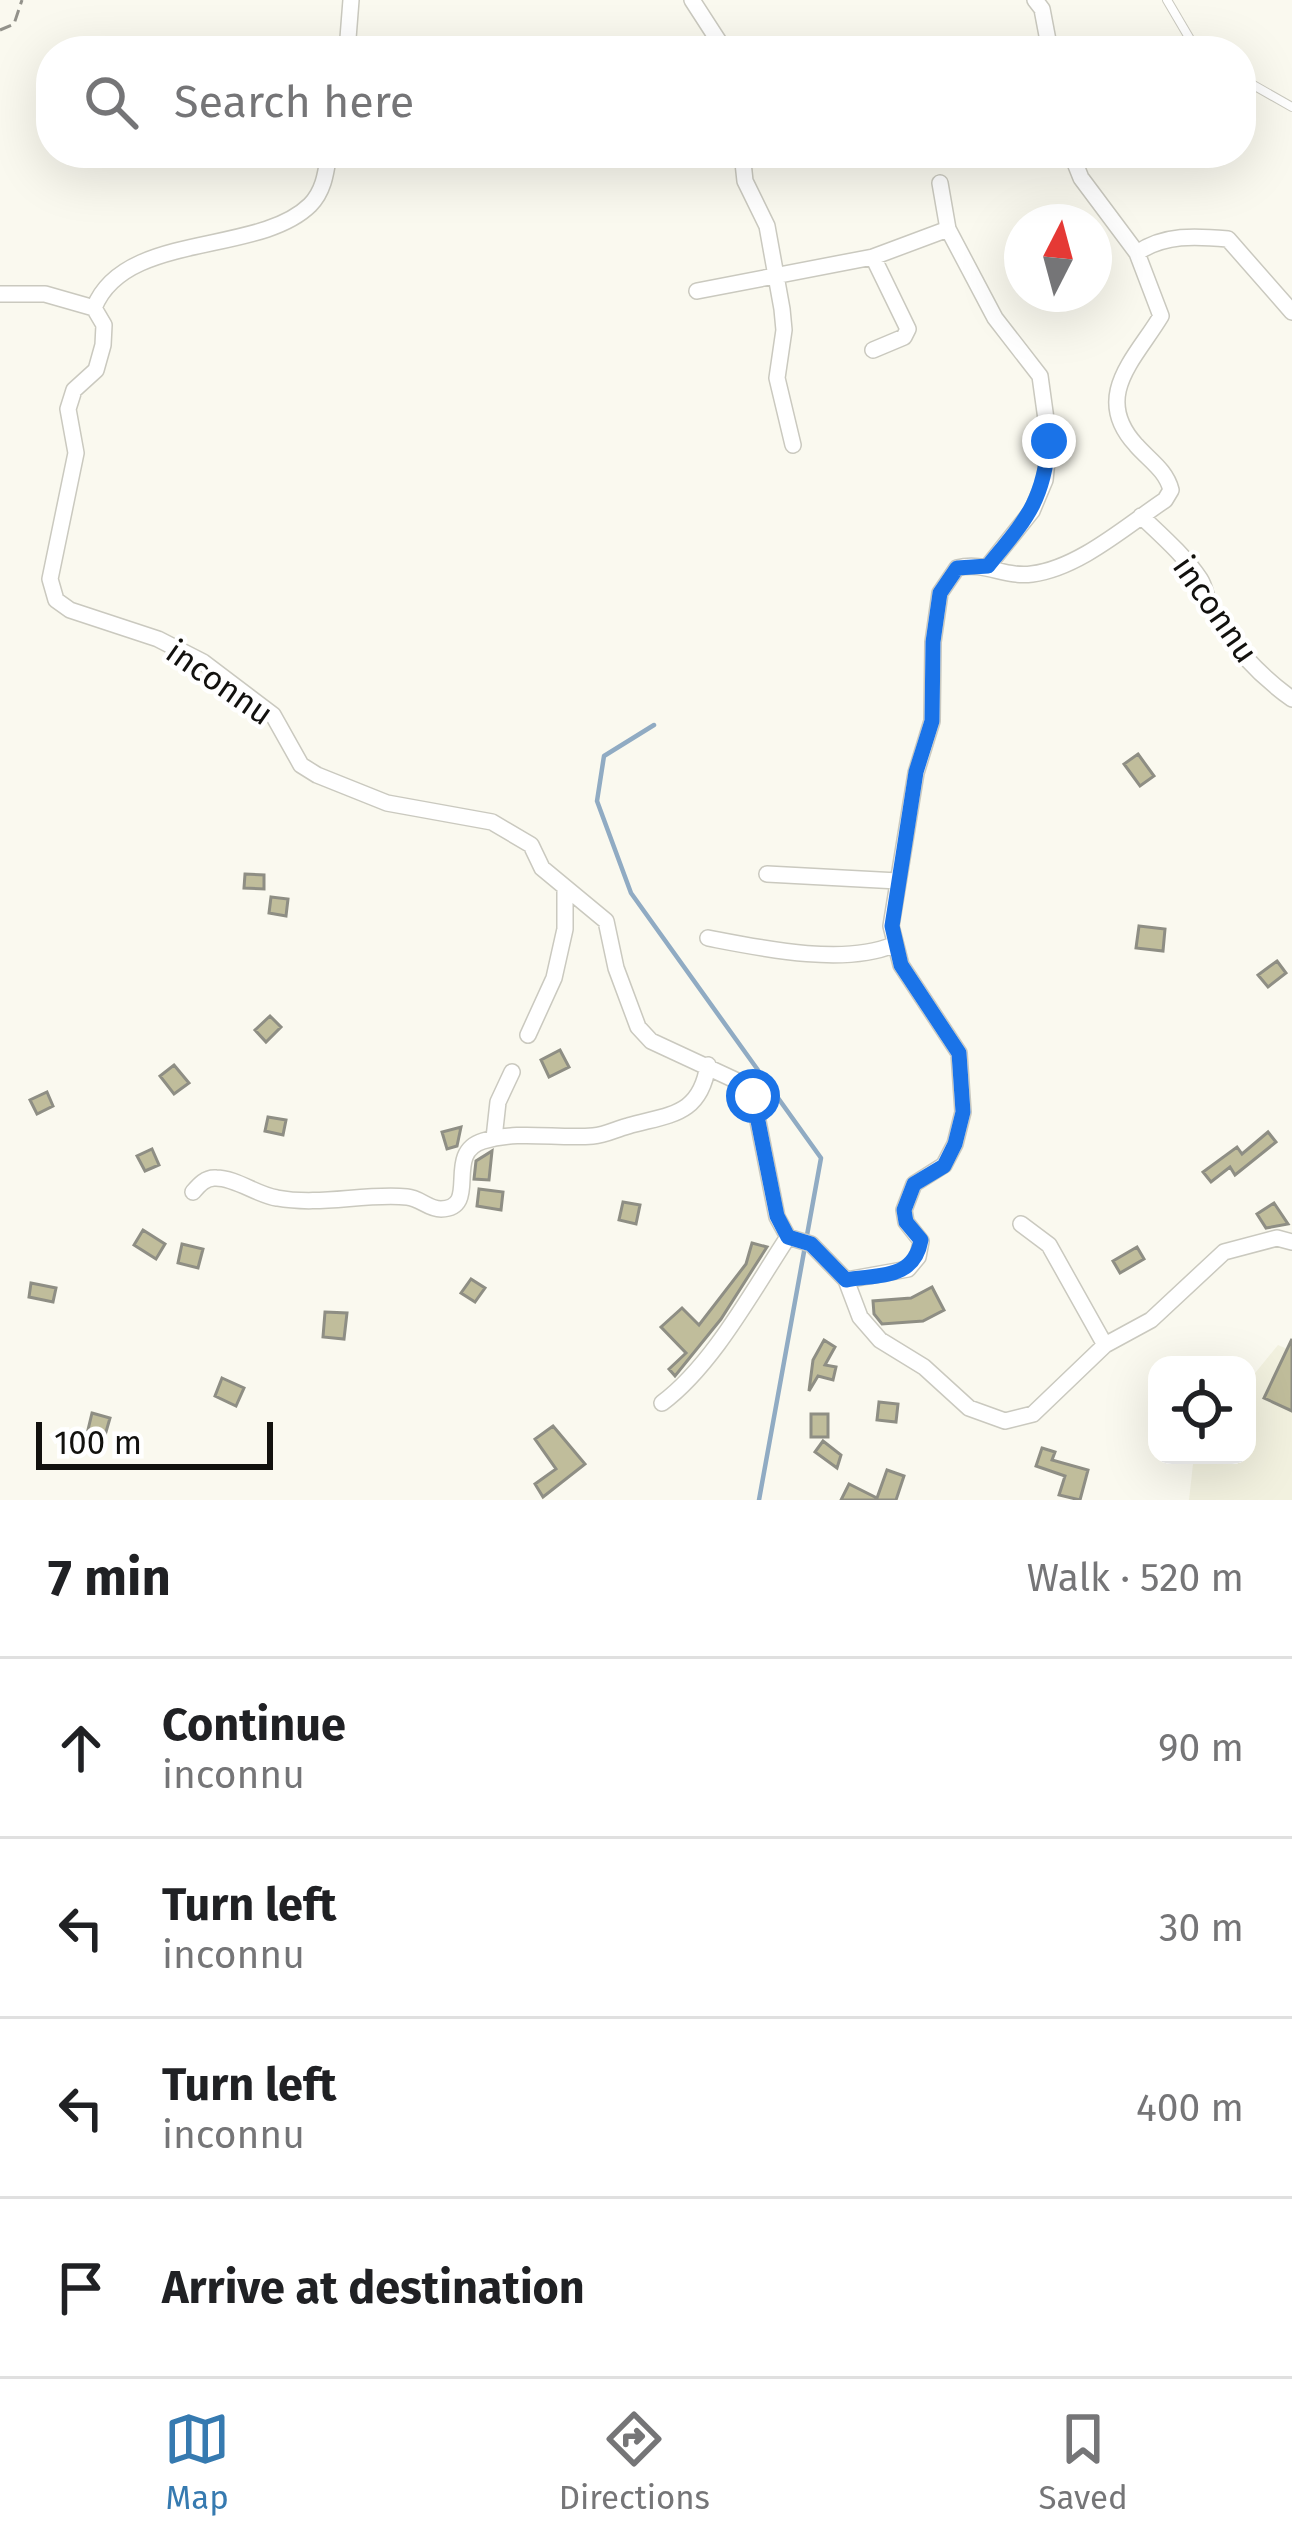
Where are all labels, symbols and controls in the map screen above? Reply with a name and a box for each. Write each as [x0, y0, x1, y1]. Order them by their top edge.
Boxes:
search box [36, 36, 1256, 168]
icon: search [78, 69, 144, 135]
text: Search here [174, 75, 414, 129]
north arrow [1004, 204, 1112, 312]
route end [1022, 414, 1076, 468]
street label: inconnu [1164, 549, 1266, 671]
street label: inconnu [158, 632, 280, 734]
route start [726, 1069, 780, 1123]
map controls [1148, 1356, 1256, 1464]
button: locate [1148, 1356, 1256, 1464]
scale bar [36, 1416, 273, 1469]
text: 100 m [54, 1423, 142, 1463]
text: 7 min [48, 1547, 171, 1609]
text: Walk · 520 m [1027, 1555, 1244, 1601]
text: Continue [162, 1698, 346, 1752]
icon: ahead [48, 1715, 114, 1781]
text: 90 m [1158, 1725, 1244, 1771]
text: inconnu [162, 1752, 305, 1798]
text: Turn left [162, 1878, 336, 1932]
icon: left [48, 1895, 114, 1961]
text: 30 m [1159, 1905, 1244, 1951]
text: inconnu [162, 1932, 305, 1978]
text: Turn left [162, 2058, 336, 2112]
icon: left [48, 2075, 114, 2141]
text: 400 m [1136, 2085, 1244, 2131]
text: inconnu [162, 2112, 305, 2158]
icon: arrive [48, 2255, 114, 2321]
text: Arrive at destination [162, 2261, 585, 2315]
tab: Map [164, 2406, 230, 2518]
tab: Directions [559, 2406, 710, 2518]
tab: Saved [1038, 2406, 1128, 2518]

